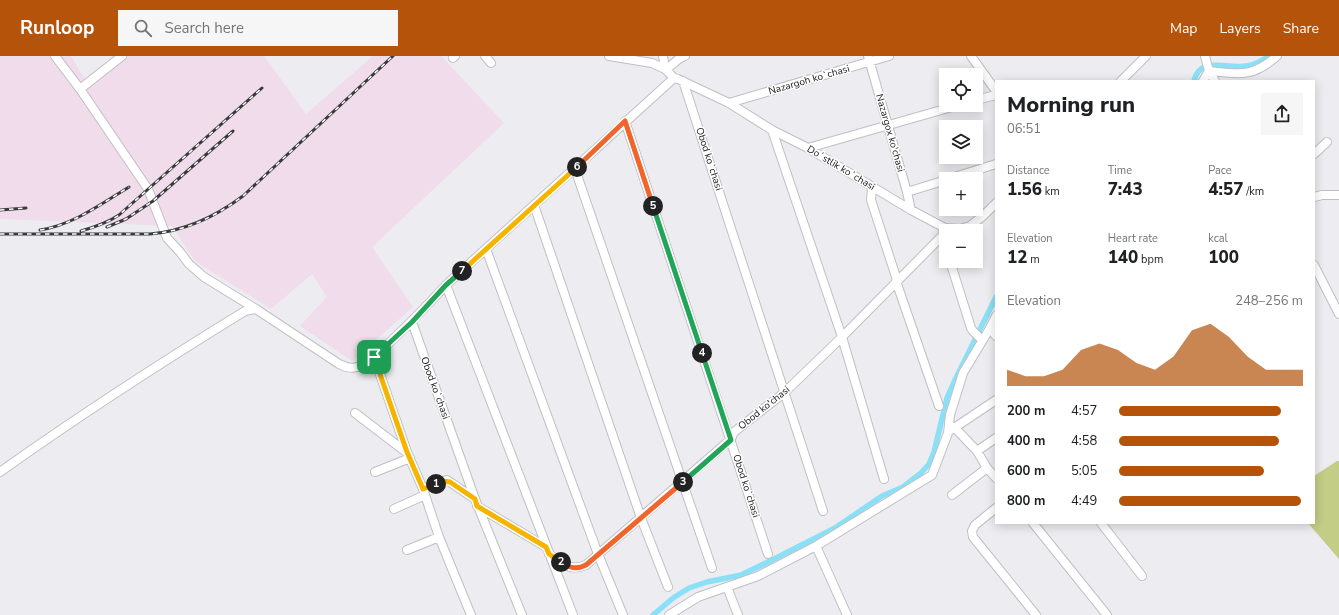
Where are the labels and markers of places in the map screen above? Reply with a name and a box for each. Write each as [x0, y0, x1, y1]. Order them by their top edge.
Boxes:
pin: 6 [567, 157, 587, 177]
pin: 5 [643, 196, 663, 216]
pin: 7 [452, 261, 472, 281]
pin [357, 340, 391, 374]
pin: 4 [692, 343, 712, 363]
pin: 3 [673, 472, 693, 492]
pin: 1 [426, 474, 446, 494]
pin: 2 [551, 552, 571, 572]

